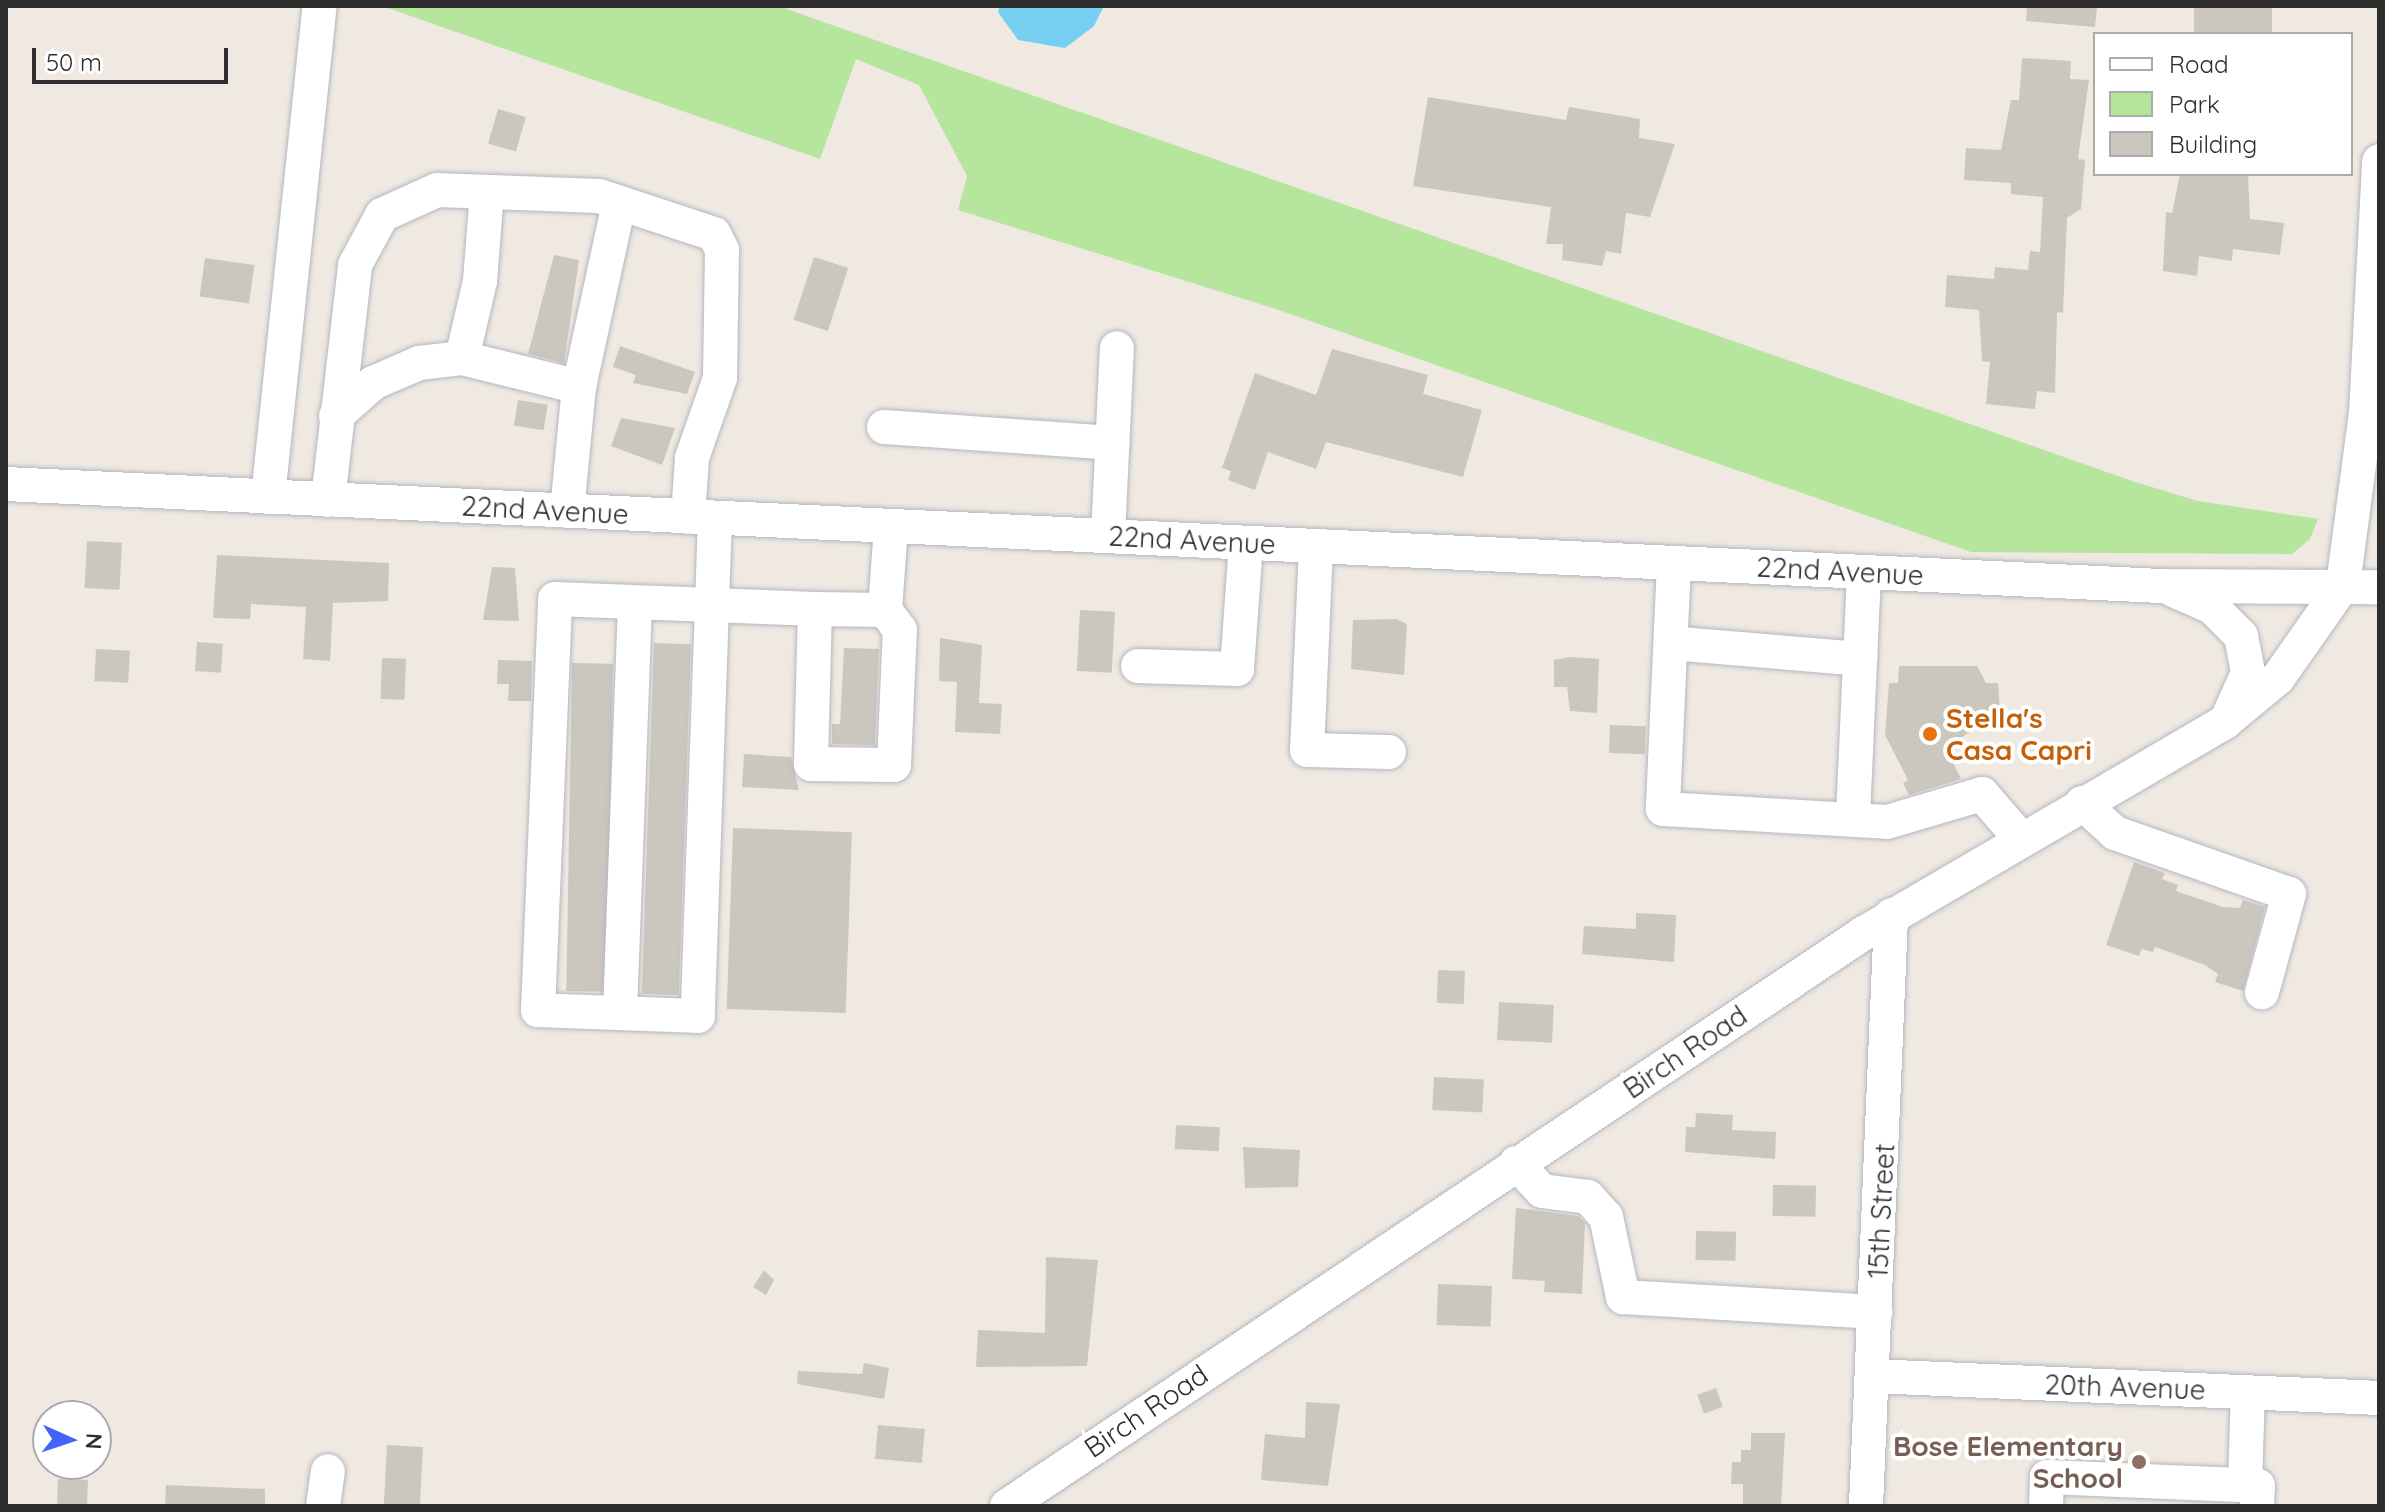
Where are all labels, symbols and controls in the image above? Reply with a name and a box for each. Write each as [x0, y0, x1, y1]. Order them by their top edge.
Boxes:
scale bar [36, 32, 232, 82]
legend [2093, 32, 2353, 176]
text: 50 m [46, 47, 102, 77]
text: Road [2169, 49, 2229, 79]
text: Park [2169, 89, 2220, 119]
text: Building [2169, 129, 2257, 159]
street label: 22nd Avenue [460, 489, 630, 531]
street label: 22nd Avenue [1107, 519, 1277, 561]
street label: 22nd Avenue [1755, 550, 1925, 592]
place label: Stella's Casa Capri [1946, 701, 2092, 767]
marker: Stella's Casa Capri [1921, 725, 1939, 743]
street label: Birch Road [1617, 998, 1753, 1106]
street label: 15th Street [1861, 1143, 1901, 1279]
street label: Birch Road [1078, 1357, 1214, 1465]
street label: 20th Avenue [2044, 1367, 2206, 1407]
north arrow [32, 1400, 112, 1480]
place label: Bose Elementary School [1893, 1429, 2123, 1495]
text: N [80, 1432, 108, 1450]
marker: Bose Elementary School [2130, 1453, 2148, 1471]

